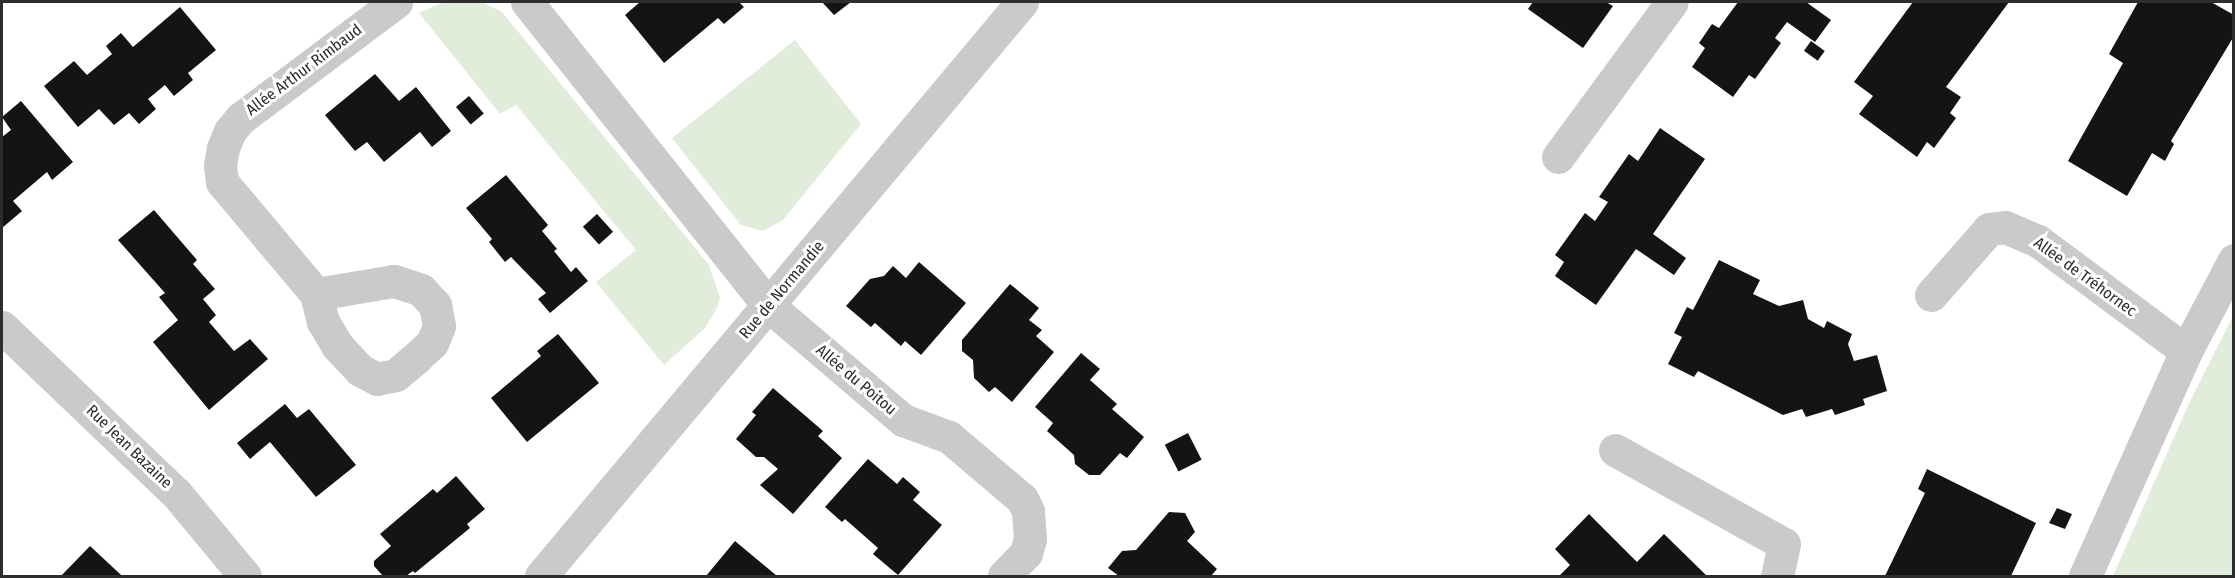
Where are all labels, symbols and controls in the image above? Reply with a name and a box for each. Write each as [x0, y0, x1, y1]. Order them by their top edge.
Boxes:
street label: Allée Arthur Rimbaud [242, 20, 366, 120]
street label: Allée de Tréhornec [2030, 233, 2140, 321]
street label: Rue de Normandie [736, 237, 828, 343]
street label: Allée du Poitou [812, 341, 900, 419]
street label: Rue Jean Bazaine [82, 401, 176, 493]

